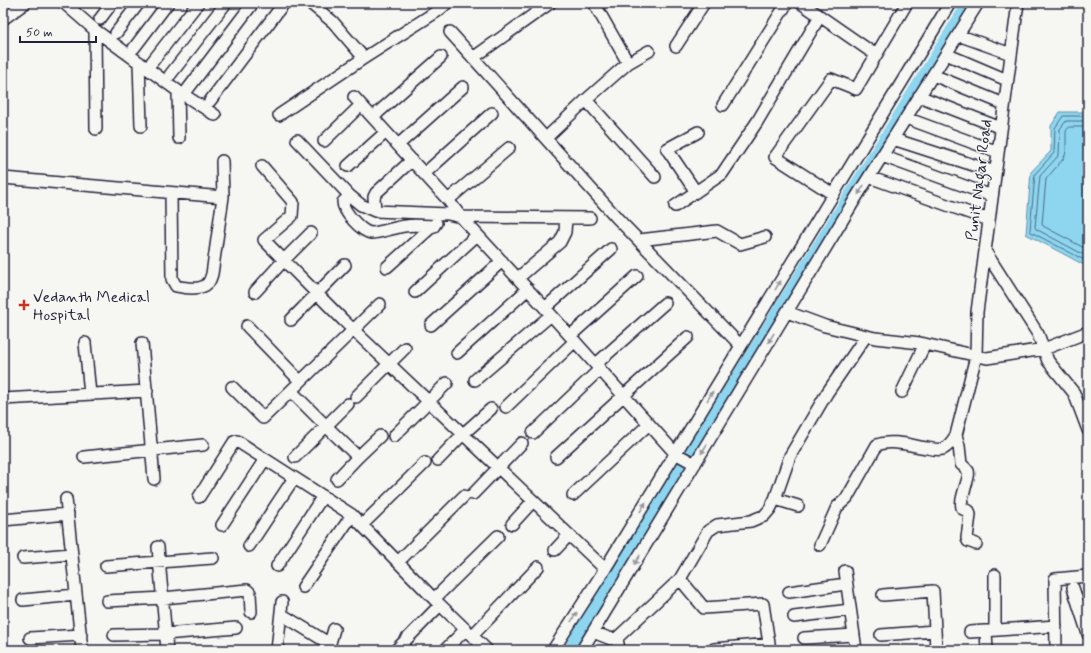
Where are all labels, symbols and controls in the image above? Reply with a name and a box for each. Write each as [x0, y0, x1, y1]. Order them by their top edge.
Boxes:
scale bar [20, 18, 96, 44]
text: 50 m [26, 25, 53, 41]
street label: Punit Nagar Road [962, 118, 998, 242]
one-way arrow [857, 185, 864, 196]
one-way arrow [774, 280, 782, 290]
place label: Vedanth Medical Hospital [33, 287, 150, 326]
marker: Vedanth Medical Hospital [18, 299, 30, 311]
one-way arrow [768, 332, 775, 344]
one-way arrow [707, 390, 714, 402]
one-way arrow [700, 444, 708, 454]
one-way arrow [639, 501, 646, 513]
one-way arrow [633, 554, 640, 566]
one-way arrow [570, 612, 578, 622]

